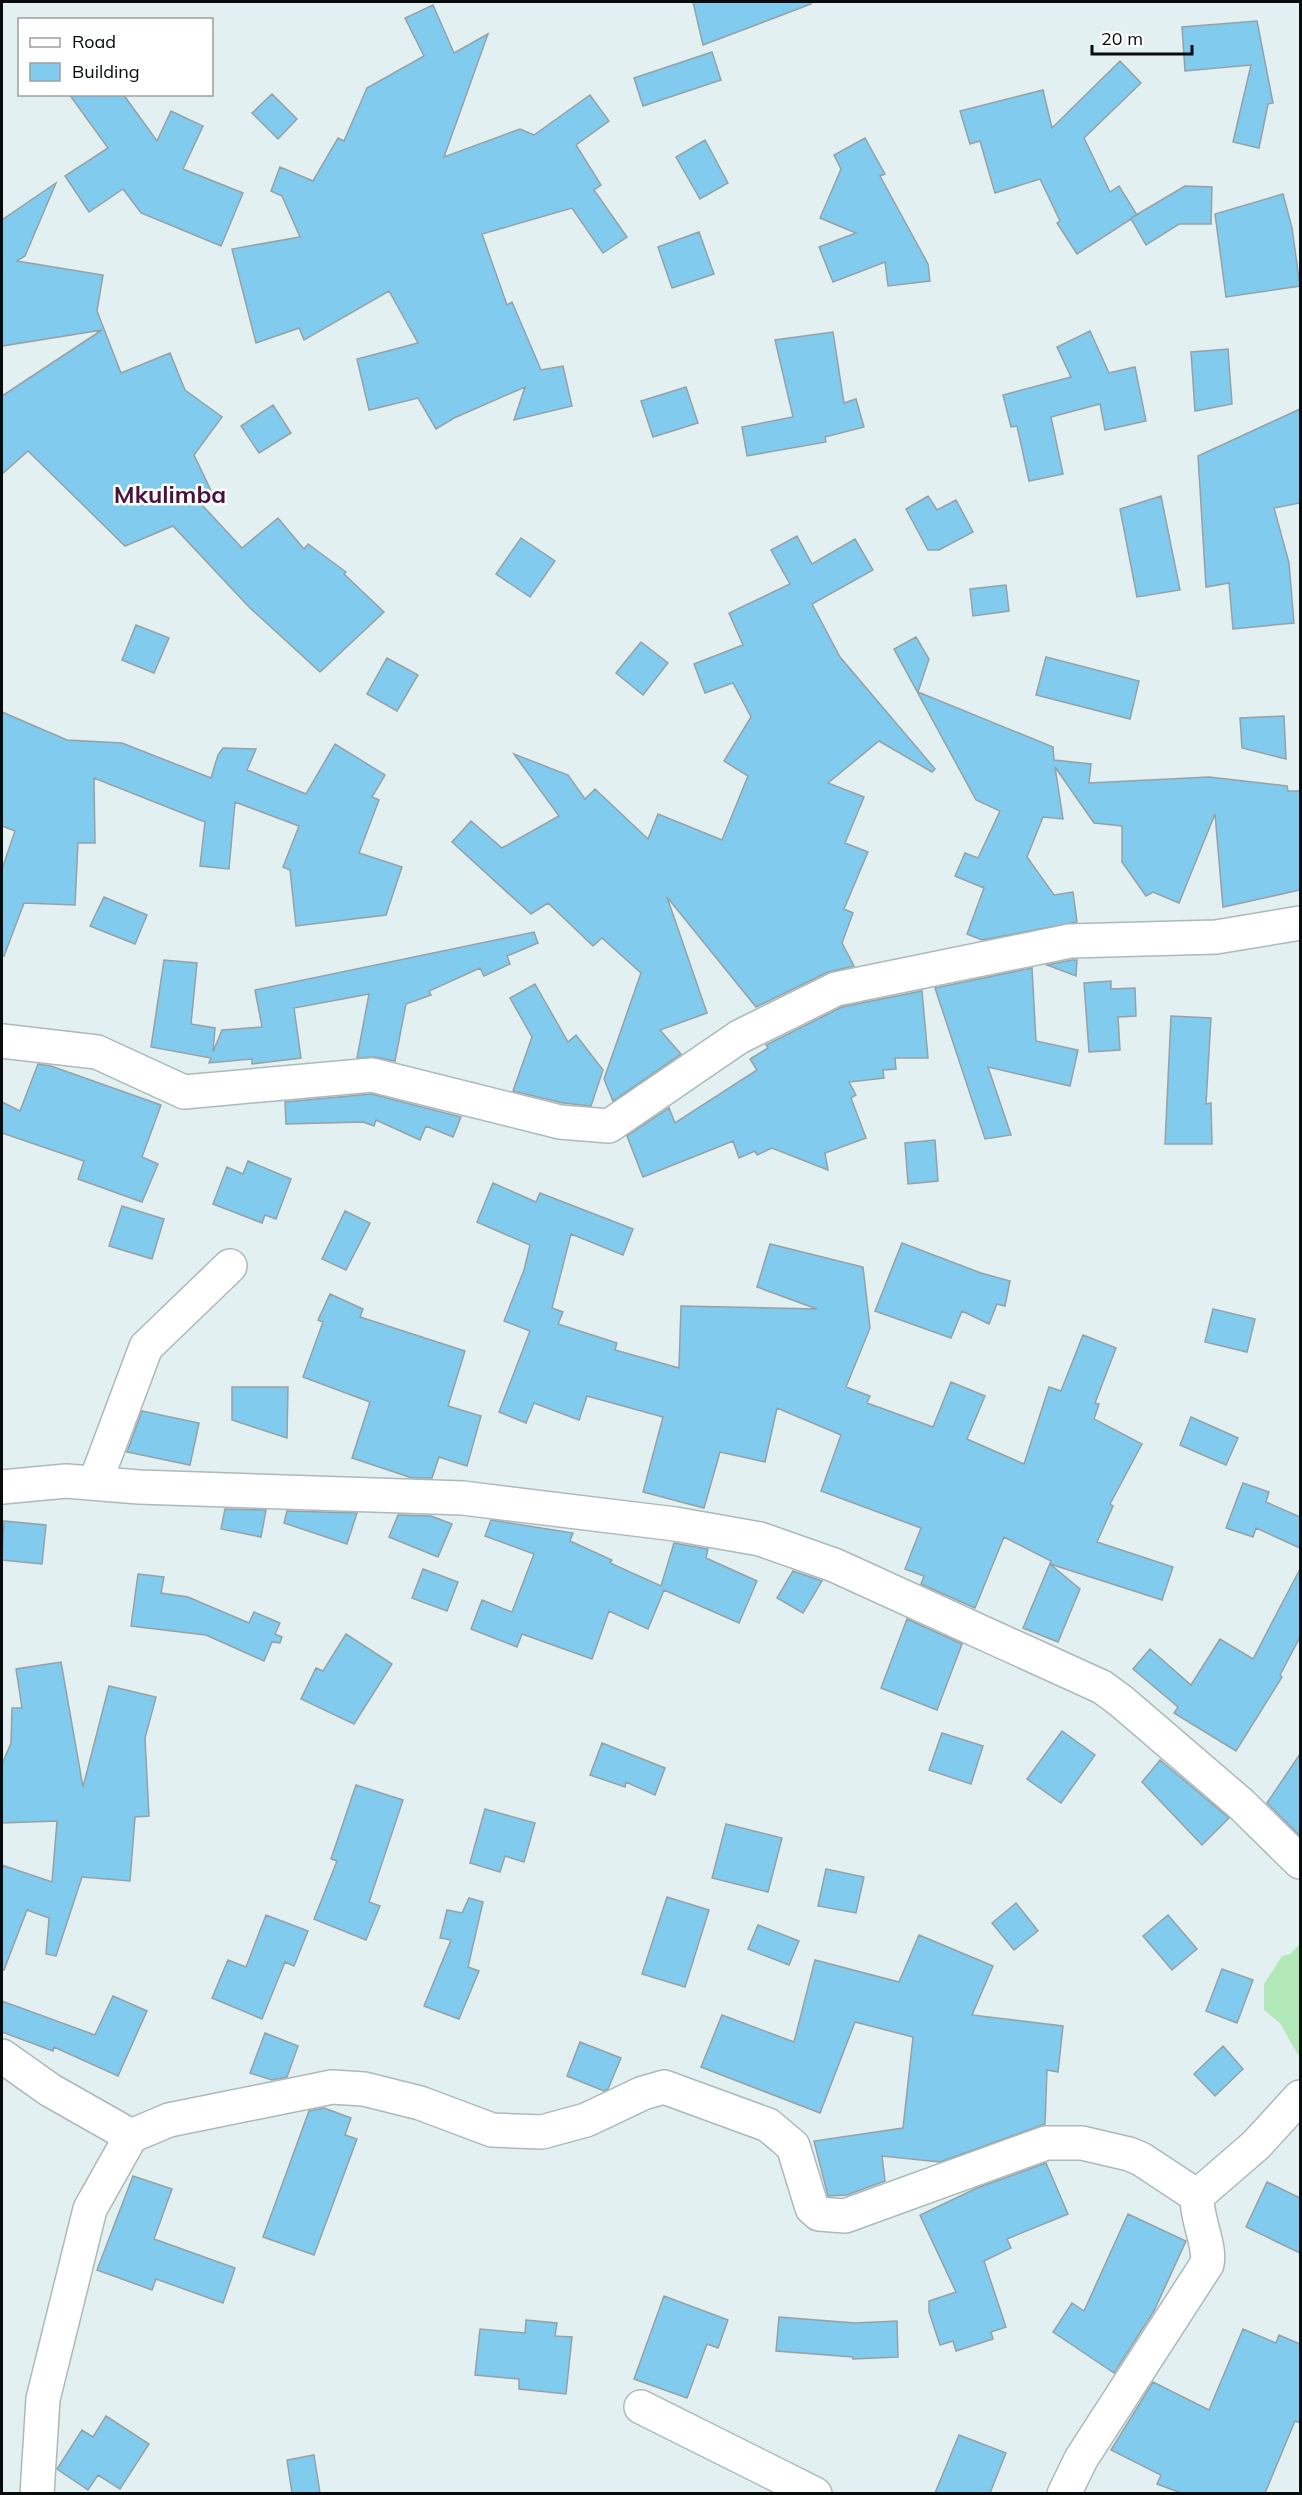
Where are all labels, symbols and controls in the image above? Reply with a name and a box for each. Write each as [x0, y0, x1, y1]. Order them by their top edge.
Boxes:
legend [18, 18, 213, 96]
scale bar [1092, 18, 1192, 56]
text: 20 m [1101, 27, 1143, 50]
text: Road [72, 30, 116, 53]
text: Building [72, 60, 140, 83]
district label: Mkulimba [114, 479, 226, 509]

